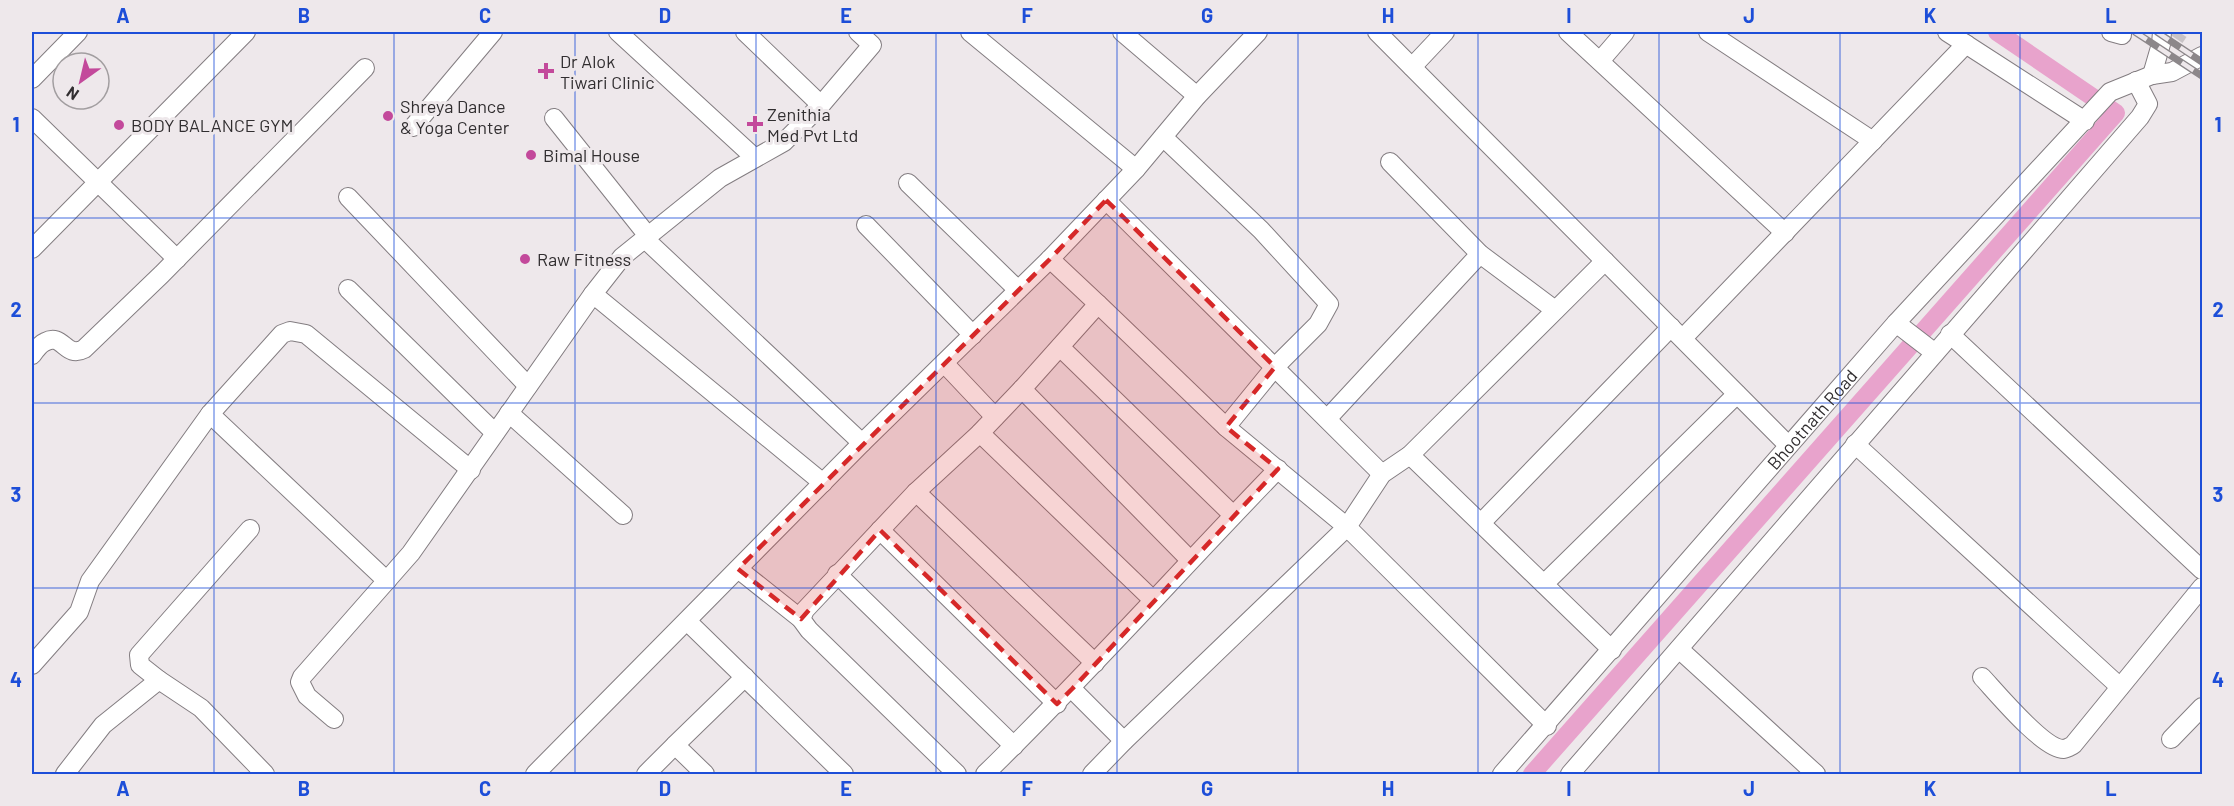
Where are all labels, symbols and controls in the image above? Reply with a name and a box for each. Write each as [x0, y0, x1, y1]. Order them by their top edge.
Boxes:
text: A [116, 3, 130, 27]
text: B [298, 3, 310, 27]
text: C [479, 3, 491, 27]
text: D [659, 3, 671, 27]
text: E [840, 3, 852, 27]
text: F [1021, 3, 1033, 27]
text: G [1201, 3, 1213, 27]
text: H [1382, 3, 1394, 27]
text: I [1566, 3, 1572, 27]
text: J [1743, 3, 1755, 27]
text: K [1924, 3, 1937, 27]
text: L [2105, 3, 2117, 27]
place label: Dr Alok Tiwari Clinic [560, 50, 655, 93]
north arrow [51, 51, 111, 111]
marker: Dr Alok Tiwari Clinic [537, 62, 555, 80]
text: N [63, 83, 82, 105]
place label: Shreya Dance & Yoga Center [400, 95, 510, 138]
place label: Zenithia Med Pvt Ltd [767, 103, 858, 146]
marker: Shreya Dance & Yoga Center [381, 109, 395, 123]
text: 1 [12, 112, 20, 136]
text: 1 [2214, 112, 2222, 136]
place label: BODY BALANCE GYM [131, 114, 293, 136]
marker: Zenithia Med Pvt Ltd [748, 117, 762, 131]
marker: BODY BALANCE GYM [112, 118, 126, 132]
place label: Bimal House [543, 144, 640, 166]
marker: Bimal House [524, 148, 538, 162]
place label: Raw Fitness [537, 248, 631, 270]
marker: Raw Fitness [518, 252, 532, 266]
text: 2 [10, 297, 22, 321]
text: 2 [2212, 297, 2224, 321]
street label: Bhootnath Road [1762, 365, 1861, 474]
text: 3 [11, 482, 21, 506]
text: 3 [2213, 482, 2223, 506]
text: 4 [10, 667, 22, 691]
text: 4 [2212, 667, 2224, 691]
text: A [116, 776, 130, 800]
text: B [298, 776, 310, 800]
text: C [479, 776, 491, 800]
text: D [659, 776, 671, 800]
text: E [840, 776, 852, 800]
text: F [1021, 776, 1033, 800]
text: G [1201, 776, 1213, 800]
text: H [1382, 776, 1394, 800]
text: I [1566, 776, 1572, 800]
text: J [1743, 776, 1755, 800]
text: K [1924, 776, 1937, 800]
text: L [2105, 776, 2117, 800]

